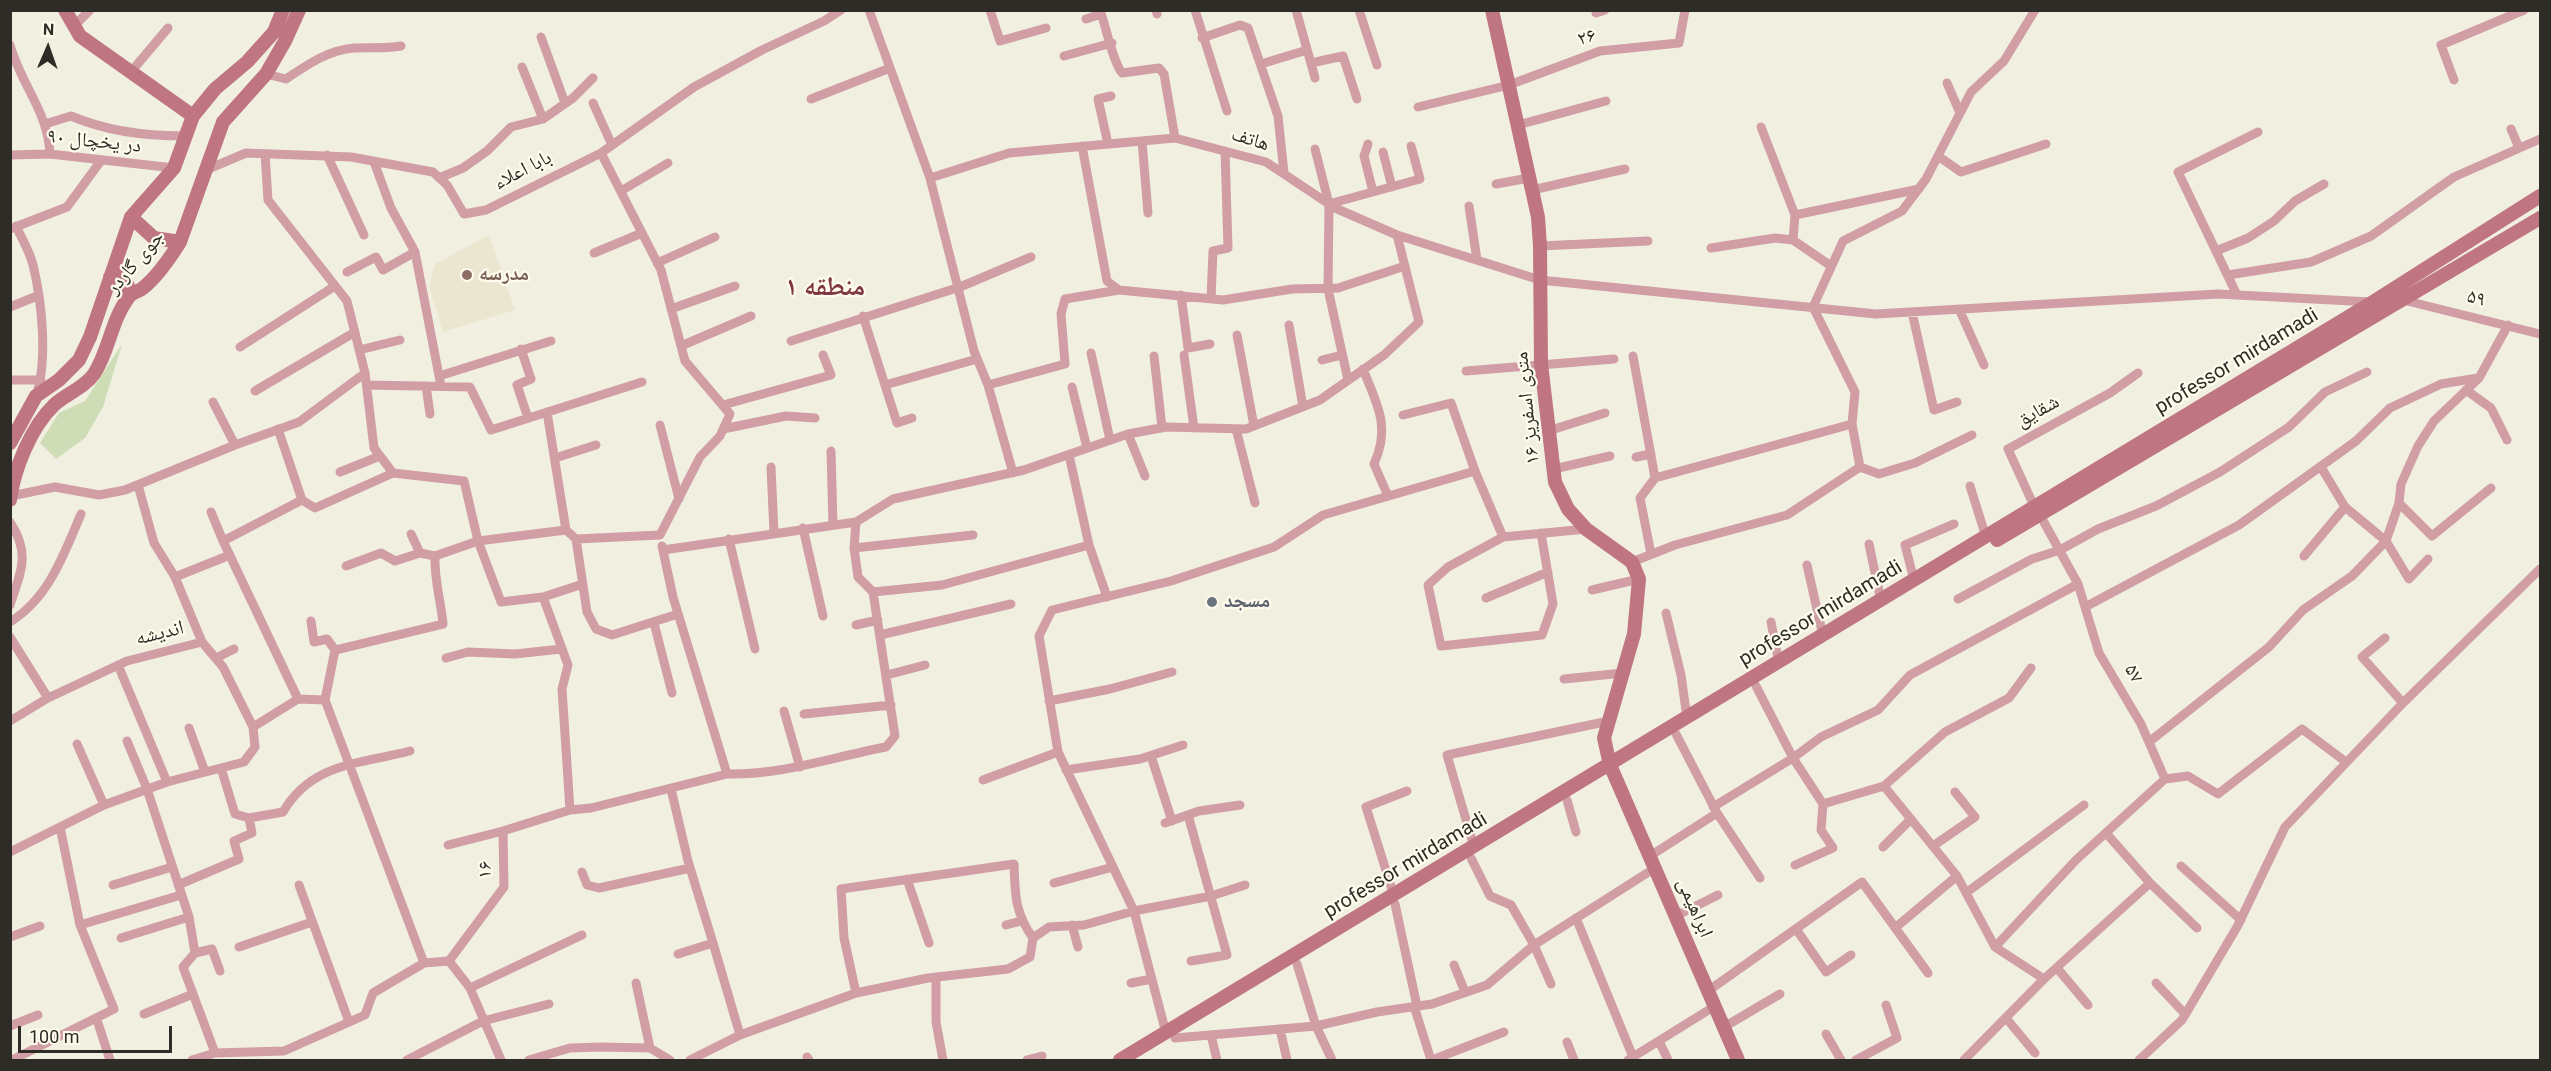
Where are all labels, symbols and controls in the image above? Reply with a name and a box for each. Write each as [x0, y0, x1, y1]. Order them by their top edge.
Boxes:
north arrow [18, 18, 78, 78]
text: N [43, 20, 55, 39]
street label: ۲۶ [1575, 24, 1599, 52]
street label: هاتف [1228, 123, 1272, 157]
street label: در یخچال ۹۰ [46, 125, 142, 159]
street label: بابا اعلاء [490, 146, 556, 196]
street label: جوی گاردر [102, 226, 170, 300]
place label: مدرسه [479, 263, 529, 287]
marker: مدرسه [460, 268, 474, 282]
district label: منطقه ۱ [785, 272, 865, 304]
street label: ۵۹ [2464, 285, 2488, 313]
street label: professor mirdamadi [2151, 304, 2323, 420]
street label: ۱۶ متری اسفریز [1510, 350, 1546, 466]
street label: شقایق [2012, 390, 2064, 434]
street label: professor mirdamadi [1735, 556, 1907, 672]
place label: مسجد [1224, 590, 1270, 614]
marker: مسجد [1205, 595, 1219, 609]
street label: اندیشه [133, 616, 187, 652]
street label: ۵۷ [2118, 660, 2148, 688]
street label: professor mirdamadi [1320, 808, 1492, 924]
street label: ۱۶ [474, 861, 498, 879]
street label: ابراهیمی [1671, 875, 1717, 941]
scale bar [21, 1014, 176, 1052]
text: 100 m [29, 1026, 80, 1047]

